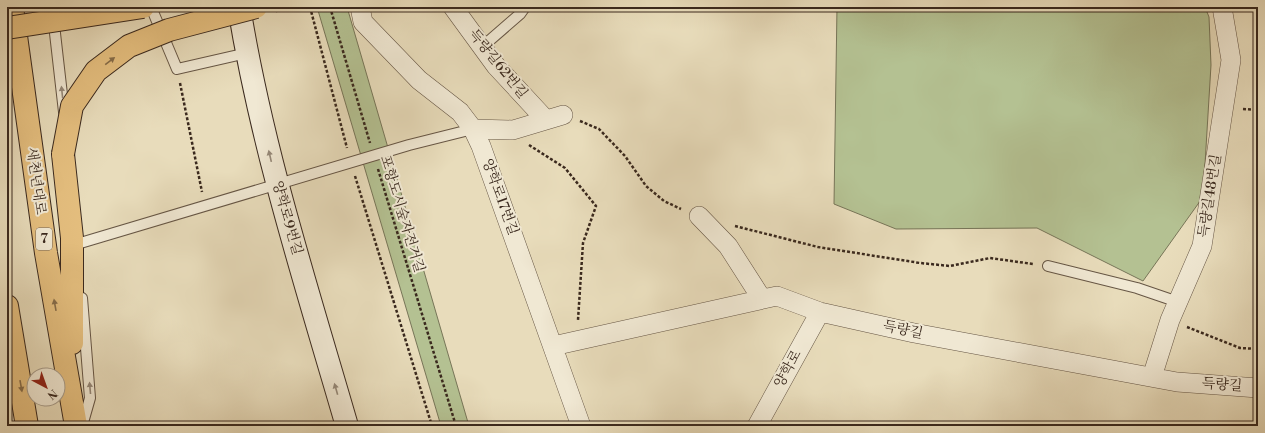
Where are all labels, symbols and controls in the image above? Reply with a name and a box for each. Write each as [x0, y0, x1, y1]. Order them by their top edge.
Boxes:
street label: 득량길62번길 [465, 26, 531, 102]
one-way arrow [105, 56, 116, 65]
one-way arrow [58, 86, 65, 98]
street label: 새천년대로 [22, 146, 50, 216]
one-way arrow [267, 149, 273, 162]
street label: 포항도시숲자전거길 [376, 153, 428, 275]
street label: 득량길48번길 [1194, 153, 1226, 239]
street label: 양학로17번길 [478, 156, 522, 238]
street label: 양학로9번길 [268, 179, 306, 257]
road number: 7 [36, 228, 52, 250]
one-way arrow [52, 299, 58, 311]
street label: 득량길 [881, 317, 925, 343]
street label: 양학로 [770, 346, 806, 391]
north arrow [26, 367, 66, 407]
street label: 득량길 [1201, 375, 1243, 395]
one-way arrow [18, 380, 24, 392]
one-way arrow [86, 382, 93, 394]
one-way arrow [333, 382, 339, 394]
text: N [44, 386, 60, 402]

